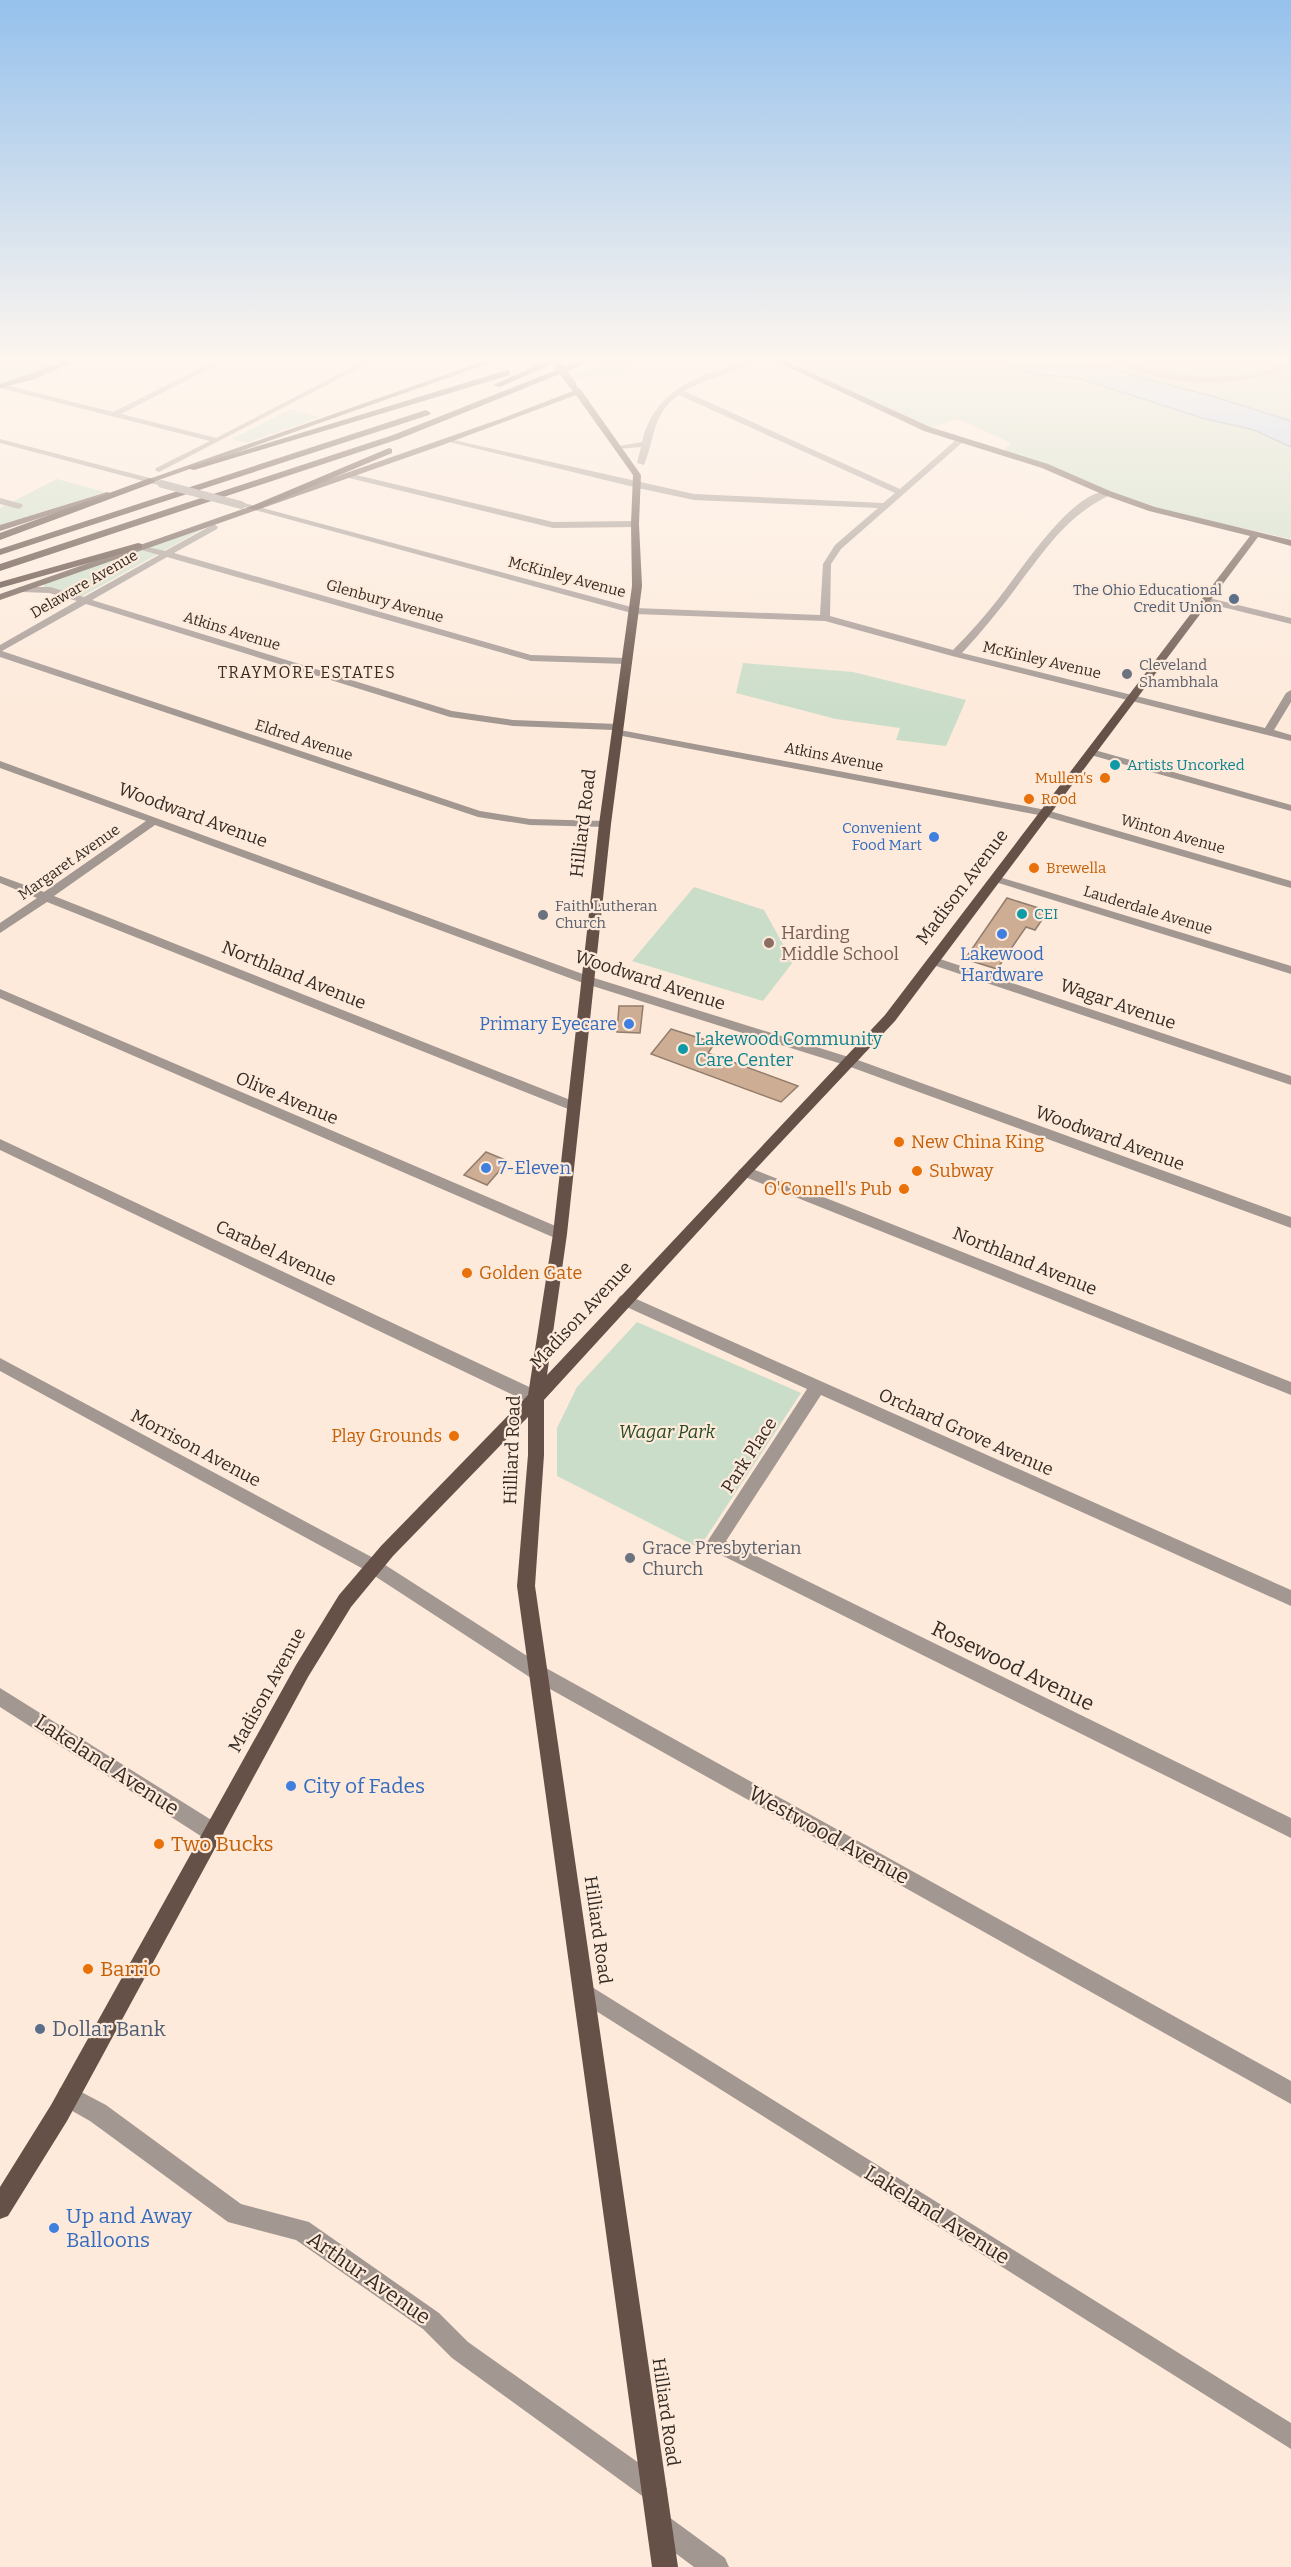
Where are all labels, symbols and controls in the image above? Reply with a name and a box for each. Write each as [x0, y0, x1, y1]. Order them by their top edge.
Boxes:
street label: Delaware Avenue [27, 546, 141, 622]
street label: McKinley Avenue [506, 553, 628, 601]
street label: Glenbury Avenue [324, 576, 446, 626]
place label: The Ohio Educational Credit Union [1073, 581, 1223, 616]
marker: The Ohio Educational Credit Union [1227, 592, 1241, 606]
street label: Atkins Avenue [181, 608, 283, 654]
street label: McKinley Avenue [981, 638, 1103, 682]
place label: Cleveland Shambhala [1139, 656, 1218, 691]
district label: TRAYMORE ESTATES [218, 663, 396, 682]
marker: Cleveland Shambhala [1120, 667, 1134, 681]
street label: Eldred Avenue [253, 716, 355, 764]
street label: Atkins Avenue [783, 739, 885, 775]
place label: Artists Uncorked [1127, 756, 1245, 774]
marker: Artists Uncorked [1108, 758, 1122, 772]
street label: Hilliard Road [565, 767, 601, 879]
place label: Mullen's [1035, 769, 1093, 787]
marker: Mullen's [1098, 771, 1112, 785]
street label: Woodward Avenue [115, 778, 271, 852]
place label: Rood [1041, 790, 1077, 808]
marker: Rood [1022, 792, 1036, 806]
street label: Winton Avenue [1119, 810, 1227, 858]
place label: Convenient Food Mart [842, 819, 923, 854]
street label: Margaret Avenue [15, 820, 123, 904]
street label: Madison Avenue [911, 825, 1013, 949]
marker: Convenient Food Mart [927, 830, 941, 844]
place label: Brewella [1046, 859, 1106, 877]
marker: Brewella [1027, 861, 1041, 875]
street label: Lauderdale Avenue [1081, 882, 1215, 938]
place label: Faith Lutheran Church [555, 897, 658, 932]
place label: CEI [1034, 905, 1058, 923]
marker: CEI [1015, 907, 1029, 921]
marker: Faith Lutheran Church [536, 908, 550, 922]
place label: Harding Middle School [781, 922, 899, 965]
marker: Lakewood Hardware [995, 927, 1009, 941]
street label: Northland Avenue [219, 936, 369, 1014]
marker: Harding Middle School [762, 936, 776, 950]
place label: Lakewood Hardware [960, 943, 1044, 986]
street label: Woodward Avenue [572, 945, 728, 1015]
street label: Wagar Avenue [1057, 974, 1179, 1034]
place label: Primary Eyecare [479, 1013, 617, 1035]
marker: Primary Eyecare [622, 1017, 636, 1031]
place label: Lakewood Community Care Center [695, 1028, 883, 1071]
marker: Lakewood Community Care Center [676, 1042, 690, 1056]
street label: Olive Avenue [232, 1067, 342, 1129]
street label: Woodward Avenue [1032, 1101, 1188, 1175]
place label: New China King [911, 1131, 1044, 1153]
marker: New China King [892, 1135, 906, 1149]
place label: 7-Eleven [498, 1157, 571, 1179]
place label: Subway [929, 1160, 994, 1182]
marker: 7-Eleven [479, 1161, 493, 1175]
marker: Subway [910, 1164, 924, 1178]
place label: O'Connell's Pub [764, 1178, 892, 1200]
marker: O'Connell's Pub [897, 1182, 911, 1196]
street label: Carabel Avenue [212, 1215, 340, 1291]
street label: Northland Avenue [950, 1222, 1100, 1300]
street label: Madison Avenue [526, 1257, 636, 1373]
place label: Golden Gate [479, 1262, 582, 1284]
marker: Golden Gate [460, 1266, 474, 1280]
street label: Orchard Grove Avenue [875, 1383, 1057, 1481]
street label: Hilliard Road [499, 1395, 525, 1505]
street label: Morrison Avenue [127, 1404, 265, 1492]
street label: Park Place [716, 1413, 782, 1497]
park label: Wagar Park [619, 1421, 715, 1443]
place label: Play Grounds [331, 1425, 442, 1447]
marker: Play Grounds [447, 1429, 461, 1443]
place label: Grace Presbyterian Church [642, 1537, 802, 1580]
marker: Grace Presbyterian Church [623, 1551, 637, 1565]
street label: Rosewood Avenue [927, 1615, 1099, 1717]
street label: Madison Avenue [224, 1624, 310, 1756]
street label: Lakeland Avenue [30, 1709, 184, 1821]
place label: City of Fades [303, 1773, 425, 1799]
marker: City of Fades [284, 1779, 298, 1793]
street label: Westwood Avenue [744, 1780, 914, 1890]
place label: Two Bucks [171, 1831, 274, 1857]
marker: Two Bucks [152, 1837, 166, 1851]
street label: Hilliard Road [580, 1874, 617, 1986]
place label: Barrio [100, 1956, 161, 1982]
marker: Barrio [81, 1962, 95, 1976]
place label: Dollar Bank [52, 2016, 166, 2042]
marker: Dollar Bank [33, 2022, 47, 2036]
street label: Lakeland Avenue [860, 2160, 1014, 2270]
place label: Up and Away Balloons [66, 2203, 193, 2253]
marker: Up and Away Balloons [47, 2221, 61, 2235]
street label: Arthur Avenue [302, 2226, 436, 2330]
street label: Hilliard Road [648, 2356, 685, 2468]

